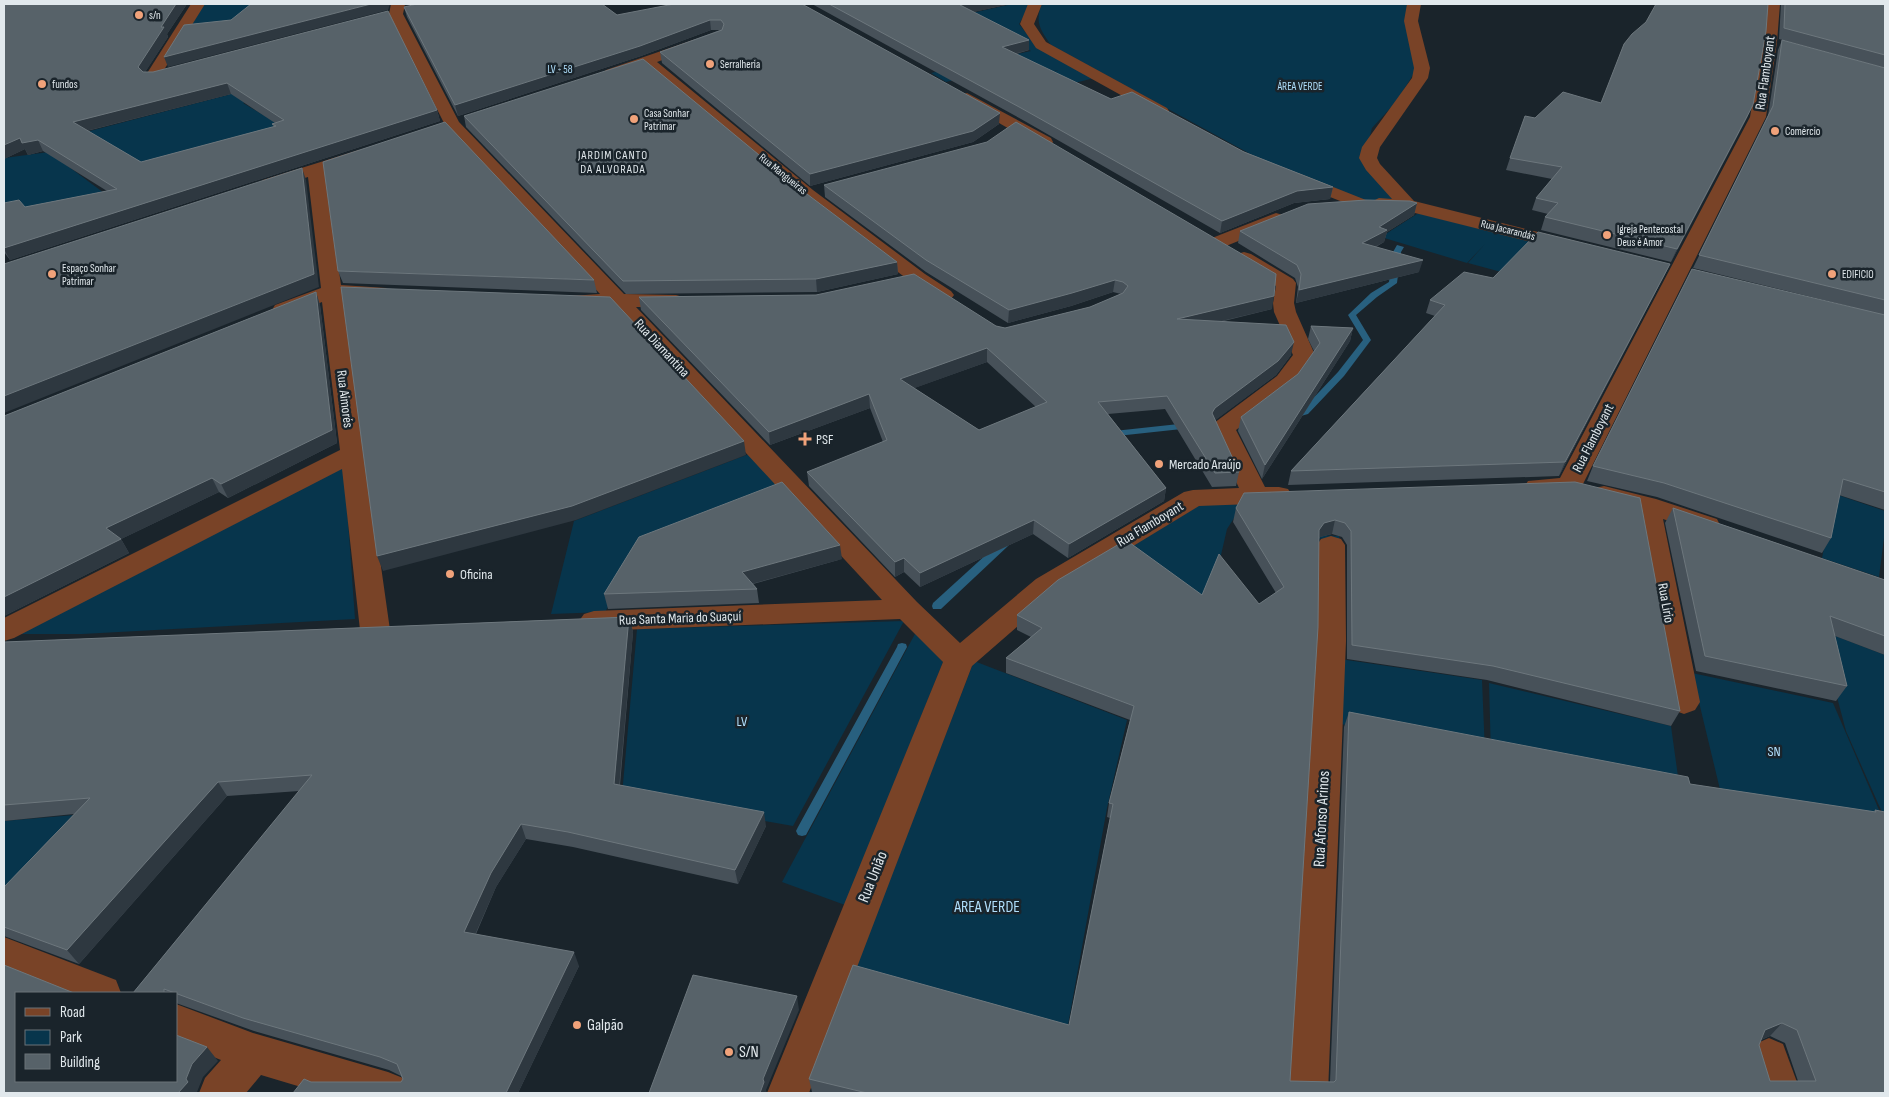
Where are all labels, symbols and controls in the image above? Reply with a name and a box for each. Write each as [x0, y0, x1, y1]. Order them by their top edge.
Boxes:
marker: s/n [133, 9, 145, 21]
place label: s/n [149, 9, 161, 22]
street label: Rua Flamboyant [1751, 35, 1779, 111]
marker: Serralheria [704, 58, 716, 70]
place label: Serralheria [720, 58, 760, 71]
park label: LV - 58 [547, 63, 573, 76]
marker: fundos [36, 78, 48, 90]
place label: fundos [52, 78, 78, 91]
park label: ÁREA VERDE [1276, 80, 1323, 93]
place label: Casa Sonhar Patrimar [644, 107, 689, 133]
marker: Casa Sonhar Patrimar [628, 113, 640, 125]
marker: Comércio [1769, 125, 1781, 137]
place label: Comércio [1785, 125, 1821, 138]
district label: JARDIM CANTO DA ALVORADA [577, 148, 648, 177]
street label: Rua Mangueiras [756, 151, 810, 197]
street label: Rua Jacarandás [1480, 217, 1536, 243]
place label: Igreja Pentecostal Deus é Amor [1617, 223, 1683, 249]
marker: Igreja Pentecostal Deus é Amor [1601, 229, 1613, 241]
place label: Espaço Sonhar Patrimar [62, 262, 116, 288]
marker: Espaço Sonhar Patrimar [46, 268, 58, 280]
marker: EDIFICIO [1826, 268, 1838, 280]
place label: EDIFICIO [1842, 268, 1874, 281]
street label: Rua Diamantina [631, 315, 693, 381]
street label: Rua Aimorés [333, 369, 357, 429]
street label: Rua Flamboyant [1568, 401, 1618, 475]
place label: PSF [816, 431, 834, 448]
marker: PSF [798, 432, 812, 446]
place label: Mercado Araújo [1169, 456, 1241, 473]
marker: Mercado Araújo [1153, 458, 1165, 470]
street label: Rua Flamboyant [1114, 497, 1186, 551]
place label: Oficina [460, 566, 493, 583]
marker: Oficina [444, 568, 456, 580]
street label: Rua Lírio [1654, 582, 1678, 624]
street label: Rua Santa Maria do Suaçuí [619, 607, 742, 629]
park label: LV [737, 713, 748, 730]
park label: SN [1767, 743, 1781, 760]
street label: Rua Afonso Arinos [1310, 770, 1334, 868]
street label: Rua União [854, 849, 892, 905]
park label: AREA VERDE [953, 898, 1020, 917]
legend [15, 992, 178, 1082]
text: Road [60, 1003, 85, 1022]
place label: Galpão [587, 1016, 623, 1035]
marker: Galpão [571, 1019, 583, 1031]
text: Park [60, 1028, 82, 1047]
place label: S/N [739, 1043, 759, 1062]
marker: S/N [723, 1046, 735, 1058]
text: Building [60, 1053, 100, 1072]

